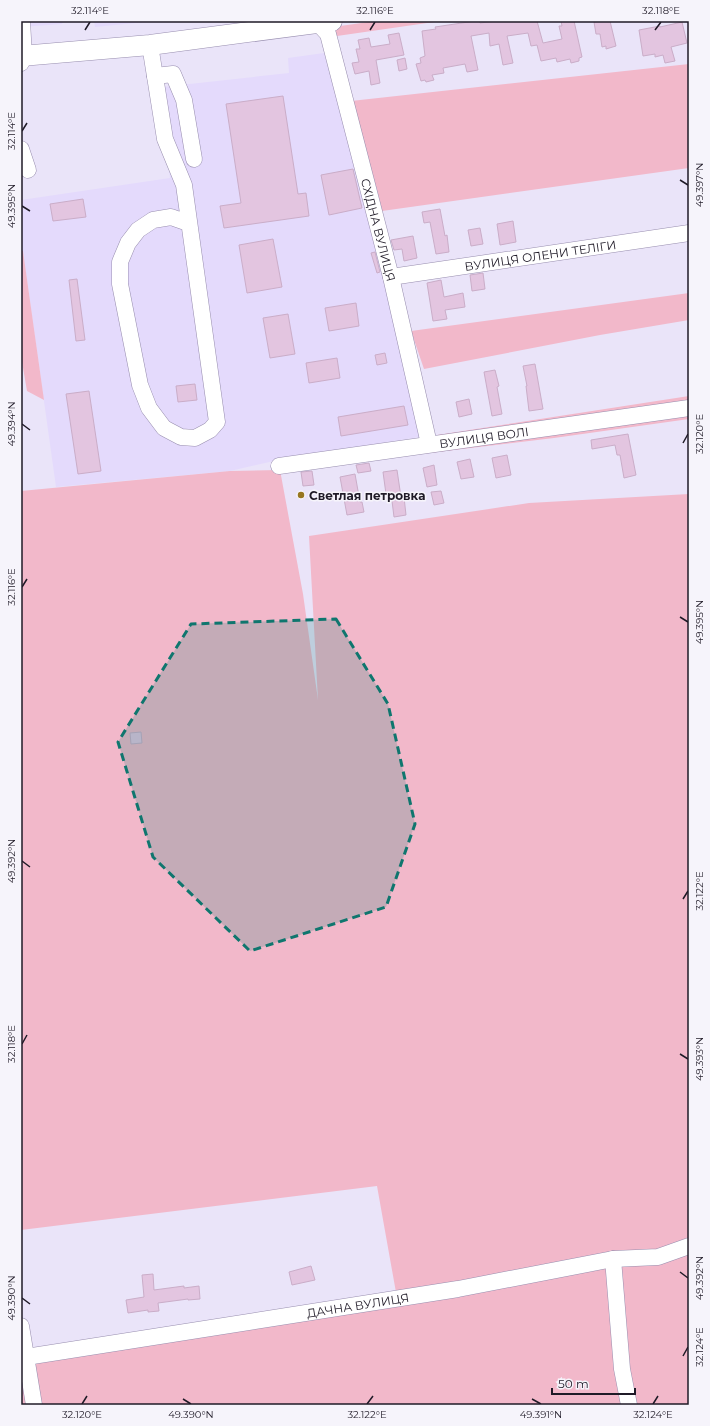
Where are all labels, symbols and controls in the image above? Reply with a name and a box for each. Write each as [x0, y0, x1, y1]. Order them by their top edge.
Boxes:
text: 32.114°E [71, 4, 109, 17]
text: 32.116°E [356, 4, 394, 17]
text: 32.118°E [642, 4, 680, 17]
text: 32.114°E [5, 112, 18, 150]
text: 49.397°N [693, 163, 706, 207]
street label: СХІДНА ВУЛИЦЯ [358, 177, 399, 283]
text: 49.395°N [5, 184, 18, 228]
street label: ВУЛИЦЯ ОЛЕНИ ТЕЛІГИ [464, 236, 617, 274]
text: 49.394°N [5, 401, 18, 447]
text: 32.120°E [693, 414, 706, 454]
street label: ВУЛИЦЯ ВОЛІ [438, 423, 530, 451]
place label: Светлая петровка [309, 488, 425, 503]
marker: Светлая петровка [296, 490, 306, 500]
text: 32.116°E [5, 568, 18, 606]
text: 49.395°N [693, 600, 706, 644]
text: 49.392°N [5, 839, 18, 883]
text: 32.122°E [693, 871, 706, 911]
text: 32.118°E [5, 1025, 18, 1063]
text: 49.393°N [693, 1037, 706, 1081]
text: 49.392°N [693, 1256, 706, 1300]
text: 49.390°N [5, 1275, 18, 1321]
street label: ДАЧНА ВУЛИЦЯ [306, 1289, 410, 1320]
text: 32.124°E [693, 1327, 706, 1367]
scale bar [552, 1370, 635, 1396]
text: 50 m [558, 1376, 589, 1391]
text: 32.120°E [62, 1408, 102, 1421]
text: 49.390°N [168, 1408, 214, 1421]
text: 32.122°E [347, 1408, 387, 1421]
text: 49.391°N [520, 1408, 562, 1421]
text: 32.124°E [633, 1408, 673, 1421]

